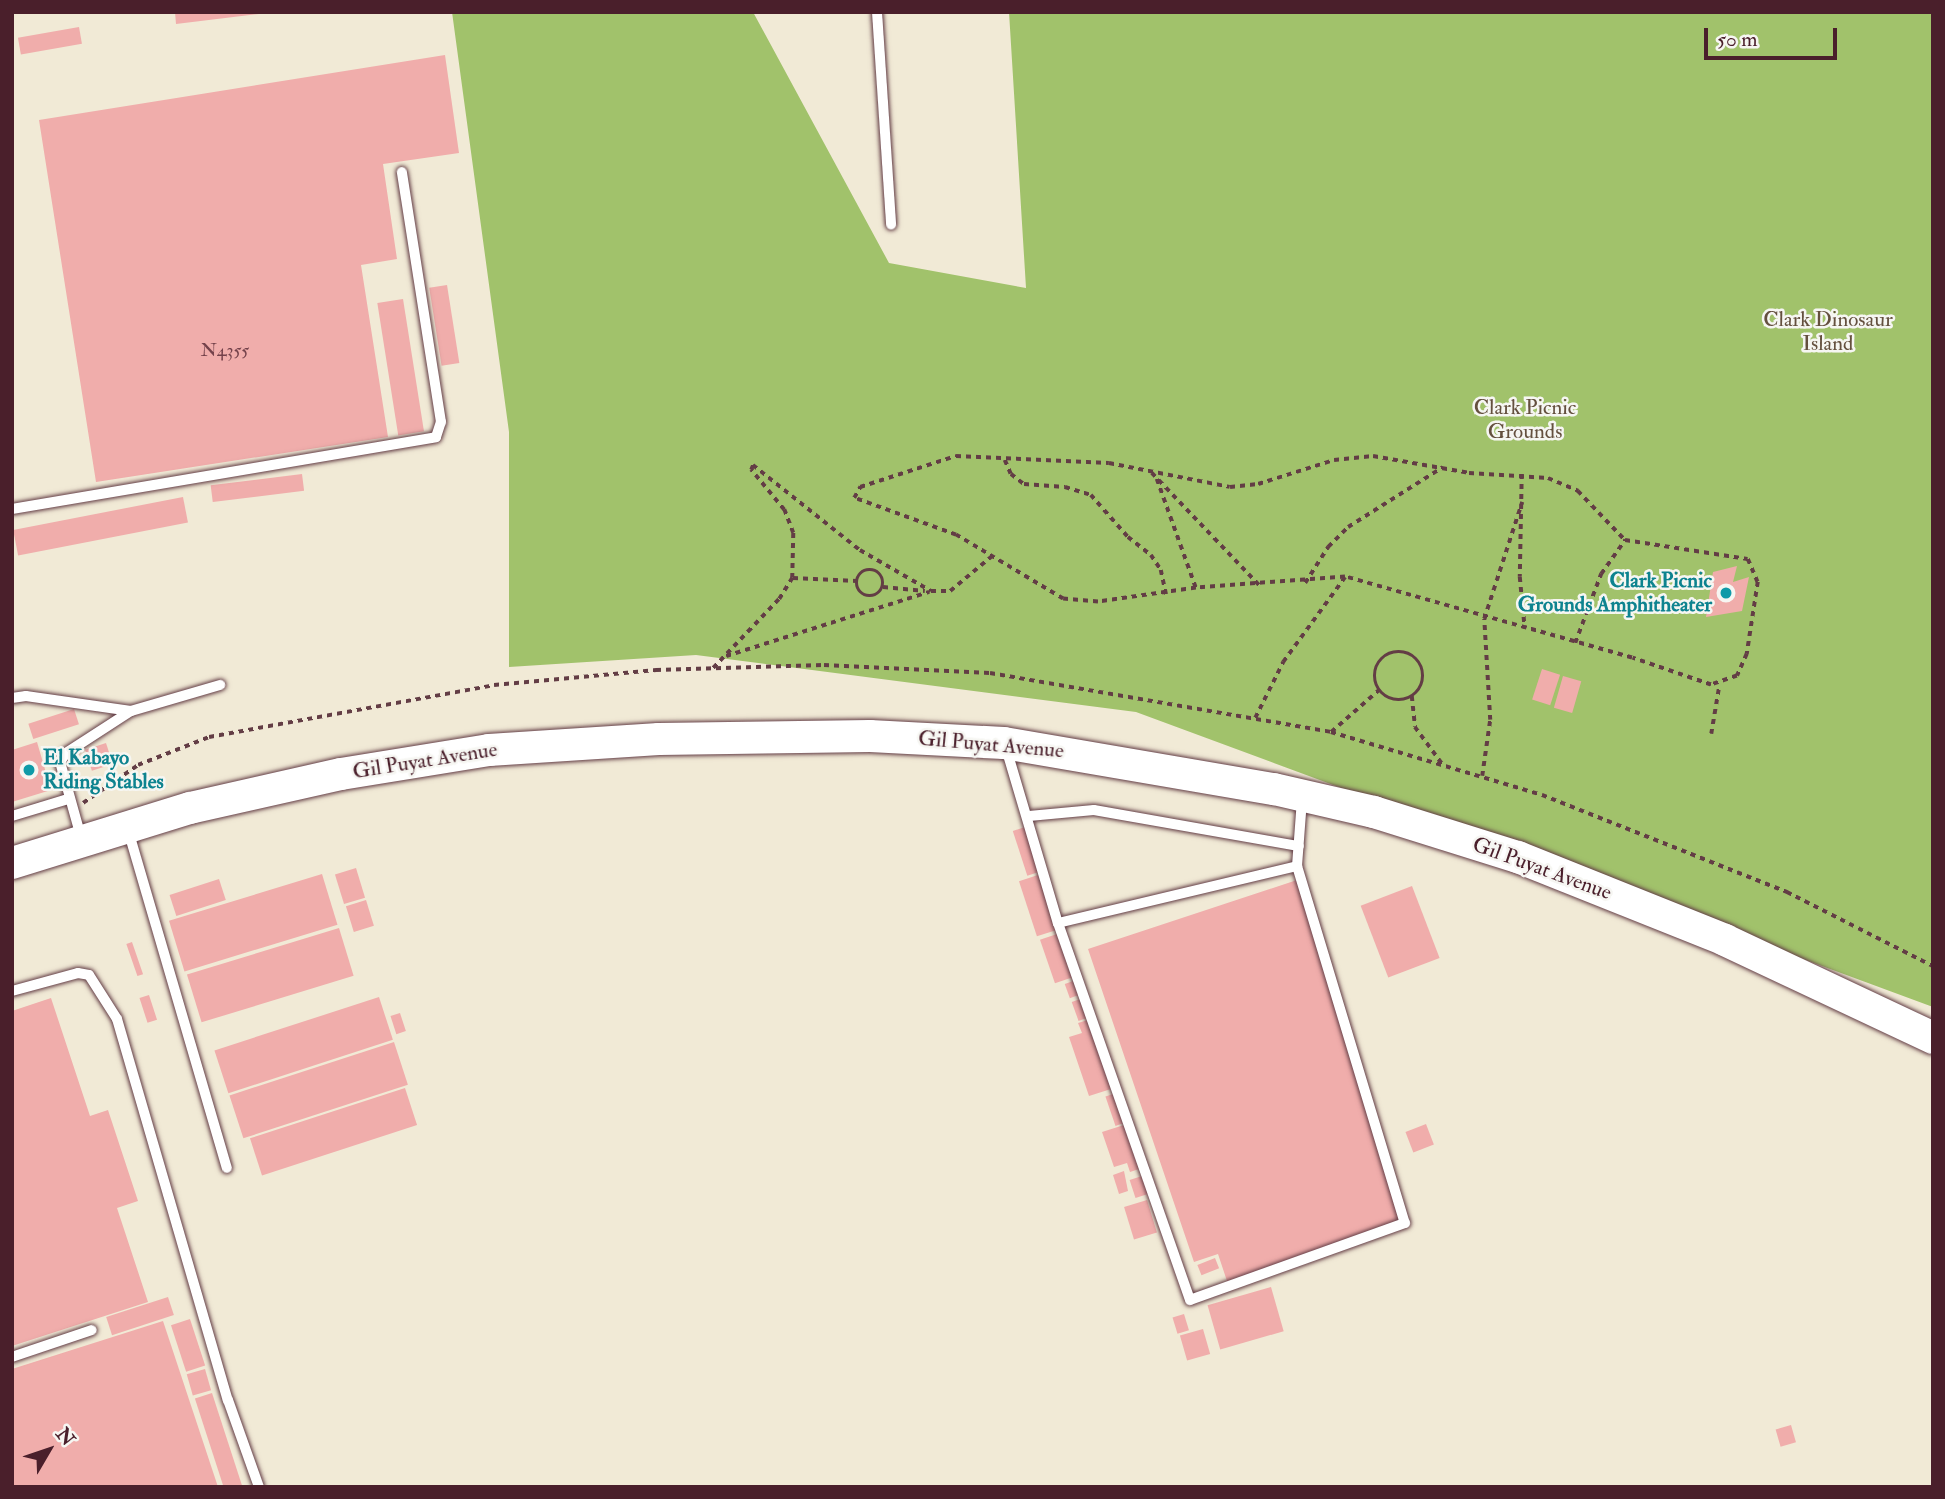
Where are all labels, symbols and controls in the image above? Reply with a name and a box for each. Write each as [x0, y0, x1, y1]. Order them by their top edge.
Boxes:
scale bar [1707, 14, 1840, 58]
text: 50 m [1717, 26, 1758, 53]
park label: Clark Dinosaur Island [1763, 307, 1893, 357]
house number: N4355 [201, 340, 249, 362]
park label: Clark Picnic Grounds [1474, 395, 1576, 445]
place label: Clark Picnic Grounds Amphitheater [1518, 568, 1712, 618]
marker: Clark Picnic Grounds Amphitheater [1718, 585, 1734, 601]
street label: Gil Puyat Avenue [917, 726, 1065, 764]
street label: Gil Puyat Avenue [351, 737, 499, 785]
place label: El Kabayo Riding Stables [43, 745, 164, 795]
marker: El Kabayo Riding Stables [21, 762, 37, 778]
street label: Gil Puyat Avenue [1469, 832, 1615, 906]
north arrow [14, 1415, 84, 1485]
text: N [51, 1423, 80, 1451]

